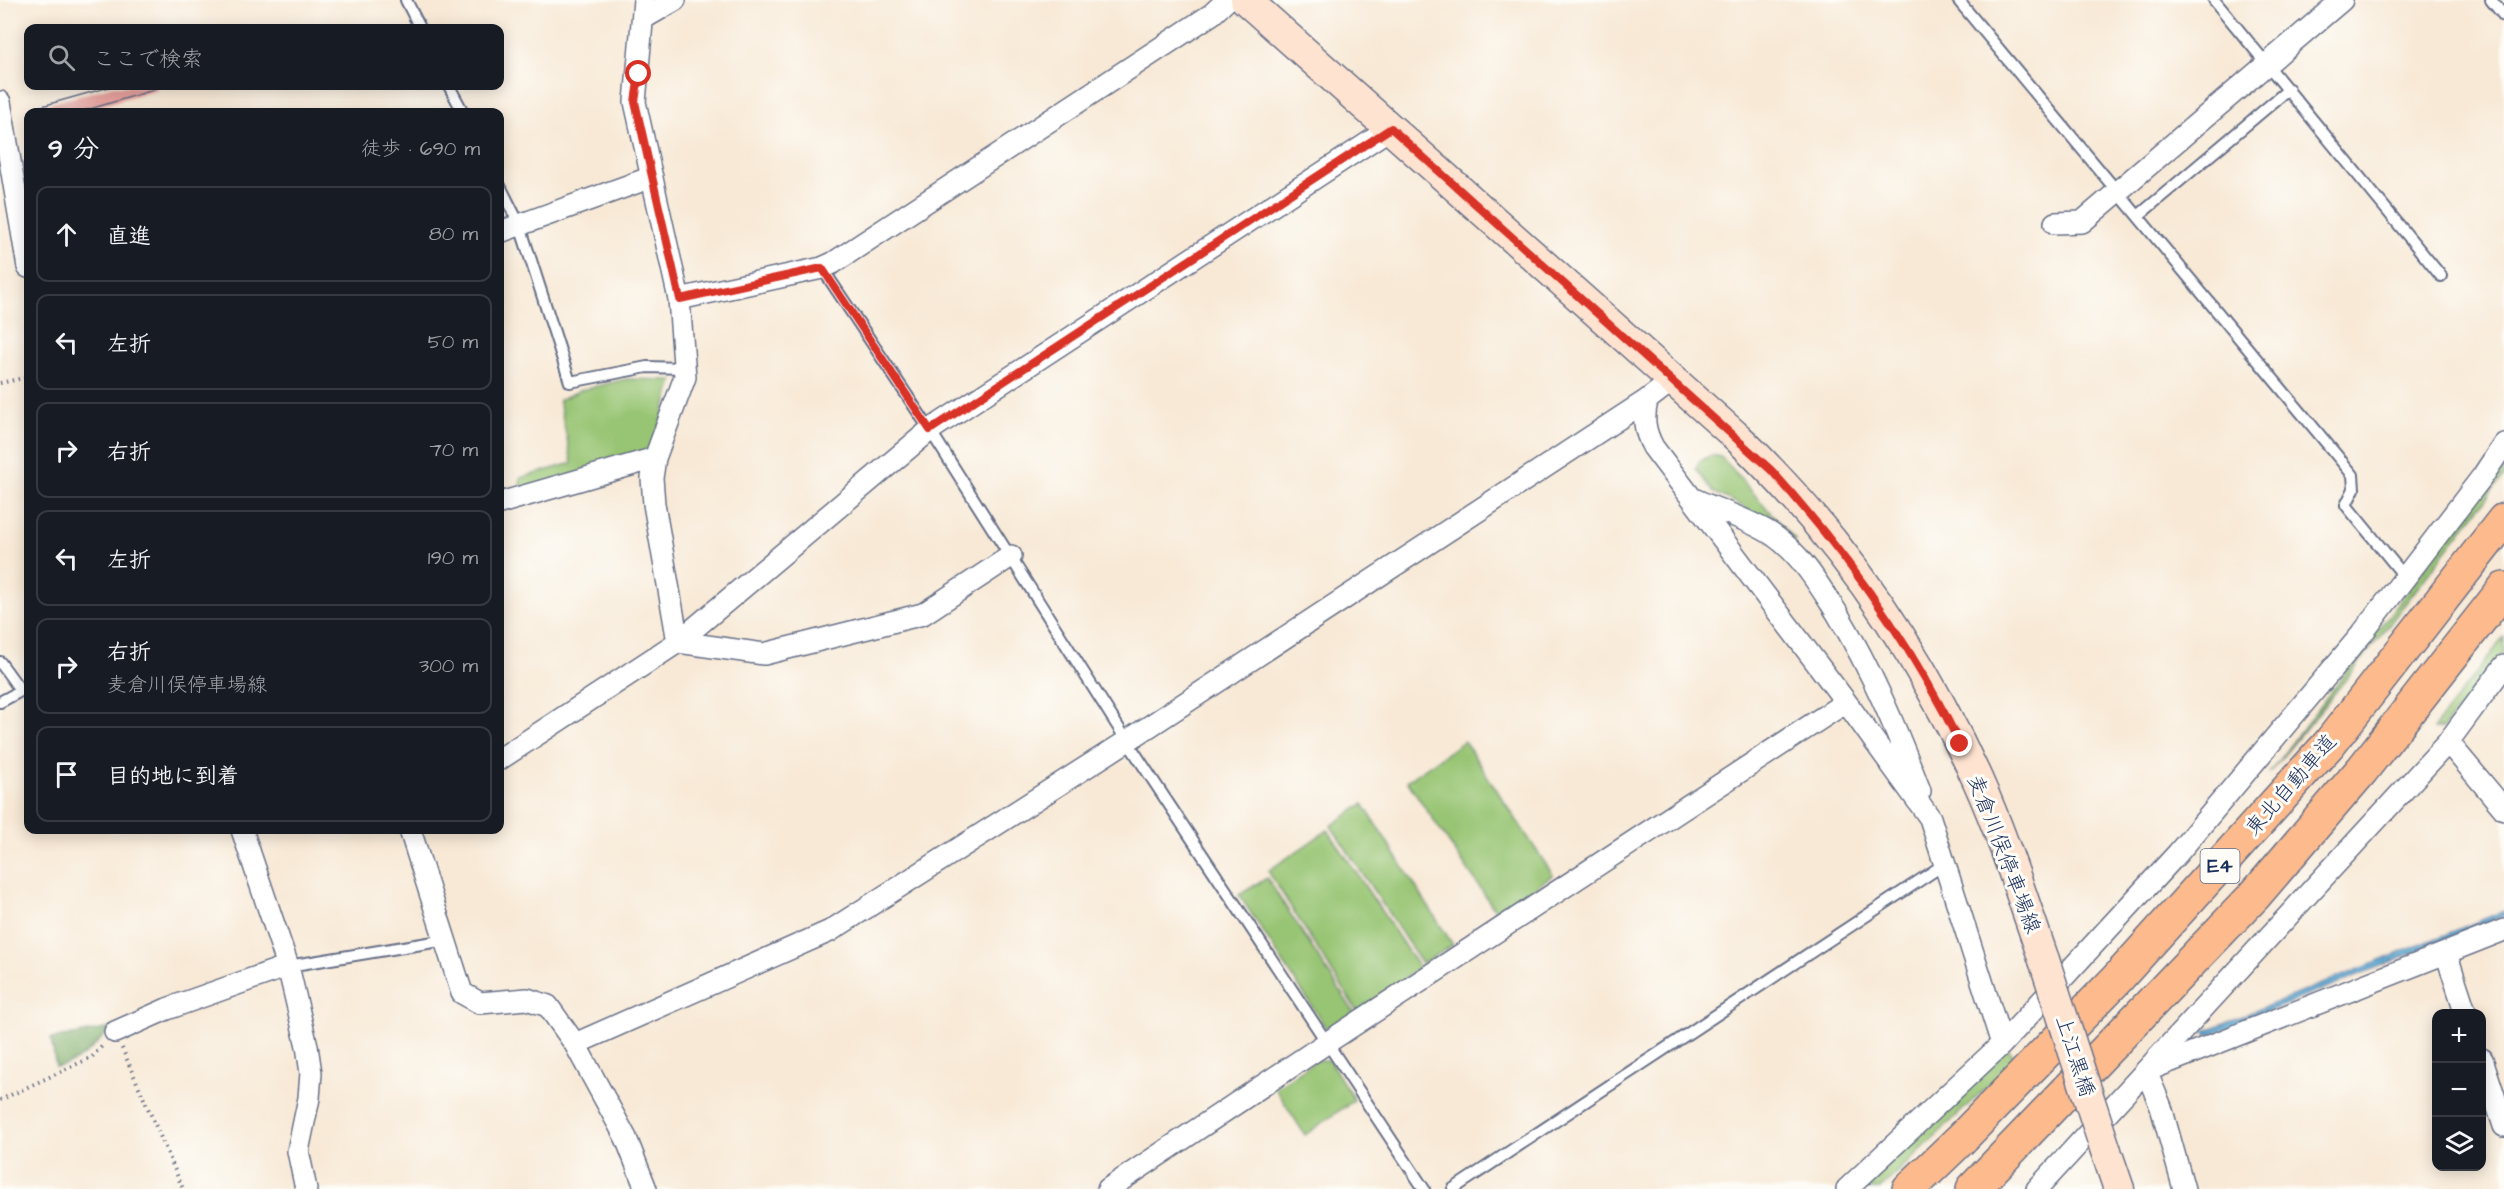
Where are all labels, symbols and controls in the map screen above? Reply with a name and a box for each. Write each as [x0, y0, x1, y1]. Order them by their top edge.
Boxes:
search box [24, 24, 504, 90]
icon: search [45, 41, 78, 74]
text: ここで検索 [93, 44, 203, 75]
route start [625, 60, 651, 86]
text: 9 分 [48, 131, 99, 167]
text: 徒歩 · 690 m [361, 135, 480, 163]
icon: ahead [50, 218, 83, 251]
text: 80 m [429, 220, 478, 248]
text: 直進 [107, 221, 151, 252]
icon: left [50, 326, 83, 359]
text: 50 m [428, 328, 478, 356]
text: 左折 [107, 329, 151, 360]
icon: right [50, 434, 83, 467]
text: 70 m [430, 436, 478, 464]
text: 右折 [107, 437, 151, 468]
icon: left [50, 542, 83, 575]
text: 190 m [428, 544, 478, 572]
text: 左折 [107, 545, 151, 576]
text: 右折 [107, 637, 151, 668]
icon: right [50, 650, 83, 683]
text: 300 m [419, 652, 478, 680]
text: 麦倉川俣停車場線 [107, 671, 267, 699]
street label: 東北自動車道 [2239, 728, 2343, 842]
route end [1946, 730, 1972, 756]
icon: arrive [50, 758, 83, 791]
text: 目的地に到着 [107, 761, 239, 792]
street label: 麦倉川俣停車場線 [1960, 770, 2048, 938]
road number: E4 [2200, 849, 2240, 883]
map controls [2432, 1009, 2486, 1171]
button: + [2432, 1009, 2486, 1063]
street label: 上江黒橋 [2048, 1012, 2102, 1100]
button: − [2432, 1063, 2486, 1117]
button: layers [2432, 1117, 2486, 1171]

